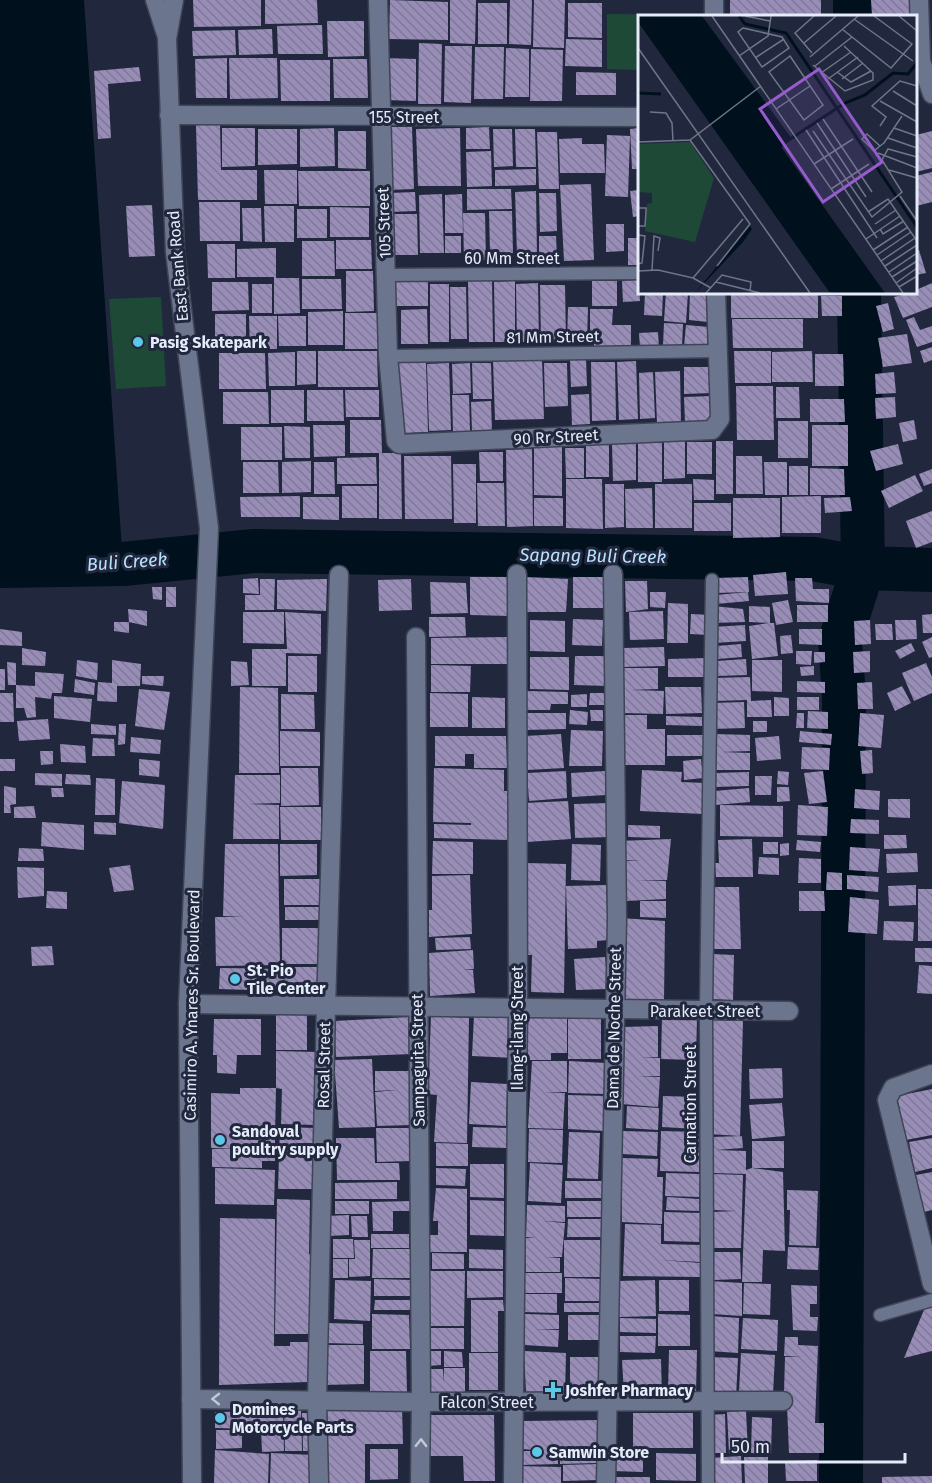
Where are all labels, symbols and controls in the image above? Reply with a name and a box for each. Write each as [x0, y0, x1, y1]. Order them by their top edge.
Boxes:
inset map [638, 15, 917, 294]
street label: 155 Street [369, 108, 439, 127]
street label: 105 Street [373, 187, 395, 259]
street label: East Bank Road [164, 210, 192, 322]
street label: 60 Mm Street [464, 249, 560, 268]
street label: 81 Mm Street [506, 327, 600, 347]
place label: Pasig Skatepark [150, 333, 267, 352]
marker: Pasig Skatepark [131, 335, 145, 349]
street label: 90 Rr Street [513, 425, 599, 449]
water label: Sapang Buli Creek [519, 544, 667, 568]
water label: Buli Creek [86, 548, 168, 576]
street label: Casimiro A. Ynares Sr. Boulevard [180, 889, 204, 1121]
street label: Dama de Noche Street [603, 947, 625, 1109]
place label: St. Pio Tile Center [247, 961, 326, 998]
street label: Ilang-ilang Street [508, 965, 527, 1091]
marker: St. Pio Tile Center [228, 972, 242, 986]
street label: Sampaguita Street [407, 993, 429, 1127]
street label: Parakeet Street [650, 1002, 760, 1021]
street label: Rosal Street [314, 1021, 334, 1109]
street label: Carnation Street [681, 1045, 700, 1163]
place label: Sandoval poultry supply [232, 1122, 339, 1159]
marker: Sandoval poultry supply [213, 1133, 227, 1147]
place label: Joshfer Pharmacy [564, 1381, 694, 1400]
marker: Joshfer Pharmacy [546, 1383, 560, 1397]
one-way arrow [211, 1393, 220, 1405]
street label: Falcon Street [440, 1393, 534, 1412]
place label: Domines Motorcycle Parts [232, 1400, 354, 1437]
marker: Domines Motorcycle Parts [213, 1411, 227, 1425]
scale bar [722, 1426, 905, 1464]
text: 50 m [731, 1436, 770, 1458]
one-way arrow [414, 1438, 427, 1447]
place label: Samwin Store [549, 1443, 649, 1462]
marker: Samwin Store [530, 1445, 544, 1459]

